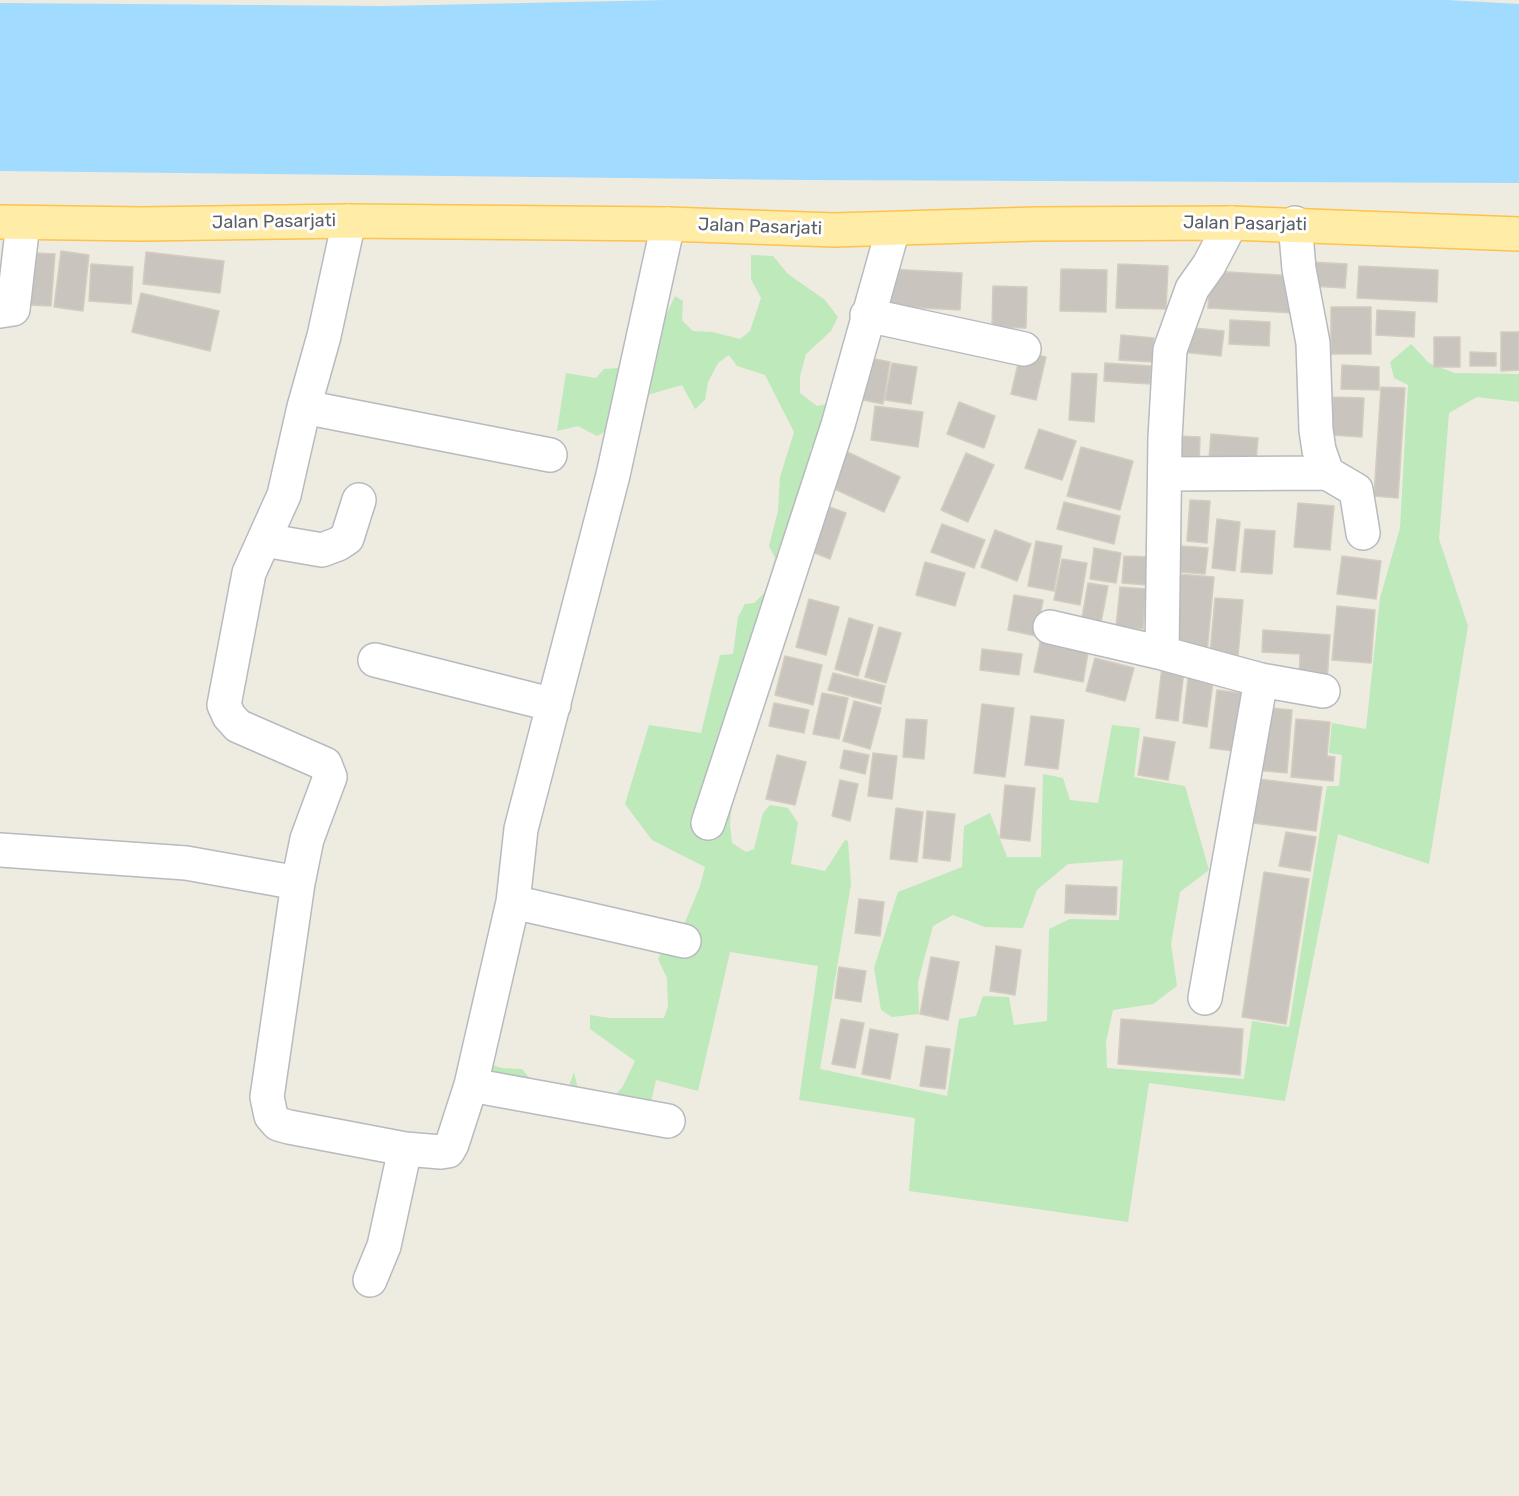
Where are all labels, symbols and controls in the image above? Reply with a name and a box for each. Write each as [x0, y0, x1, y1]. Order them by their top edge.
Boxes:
street label: Jalan Pasarjati [212, 210, 336, 234]
street label: Jalan Pasarjati [1183, 212, 1307, 236]
street label: Jalan Pasarjati [698, 214, 822, 240]

